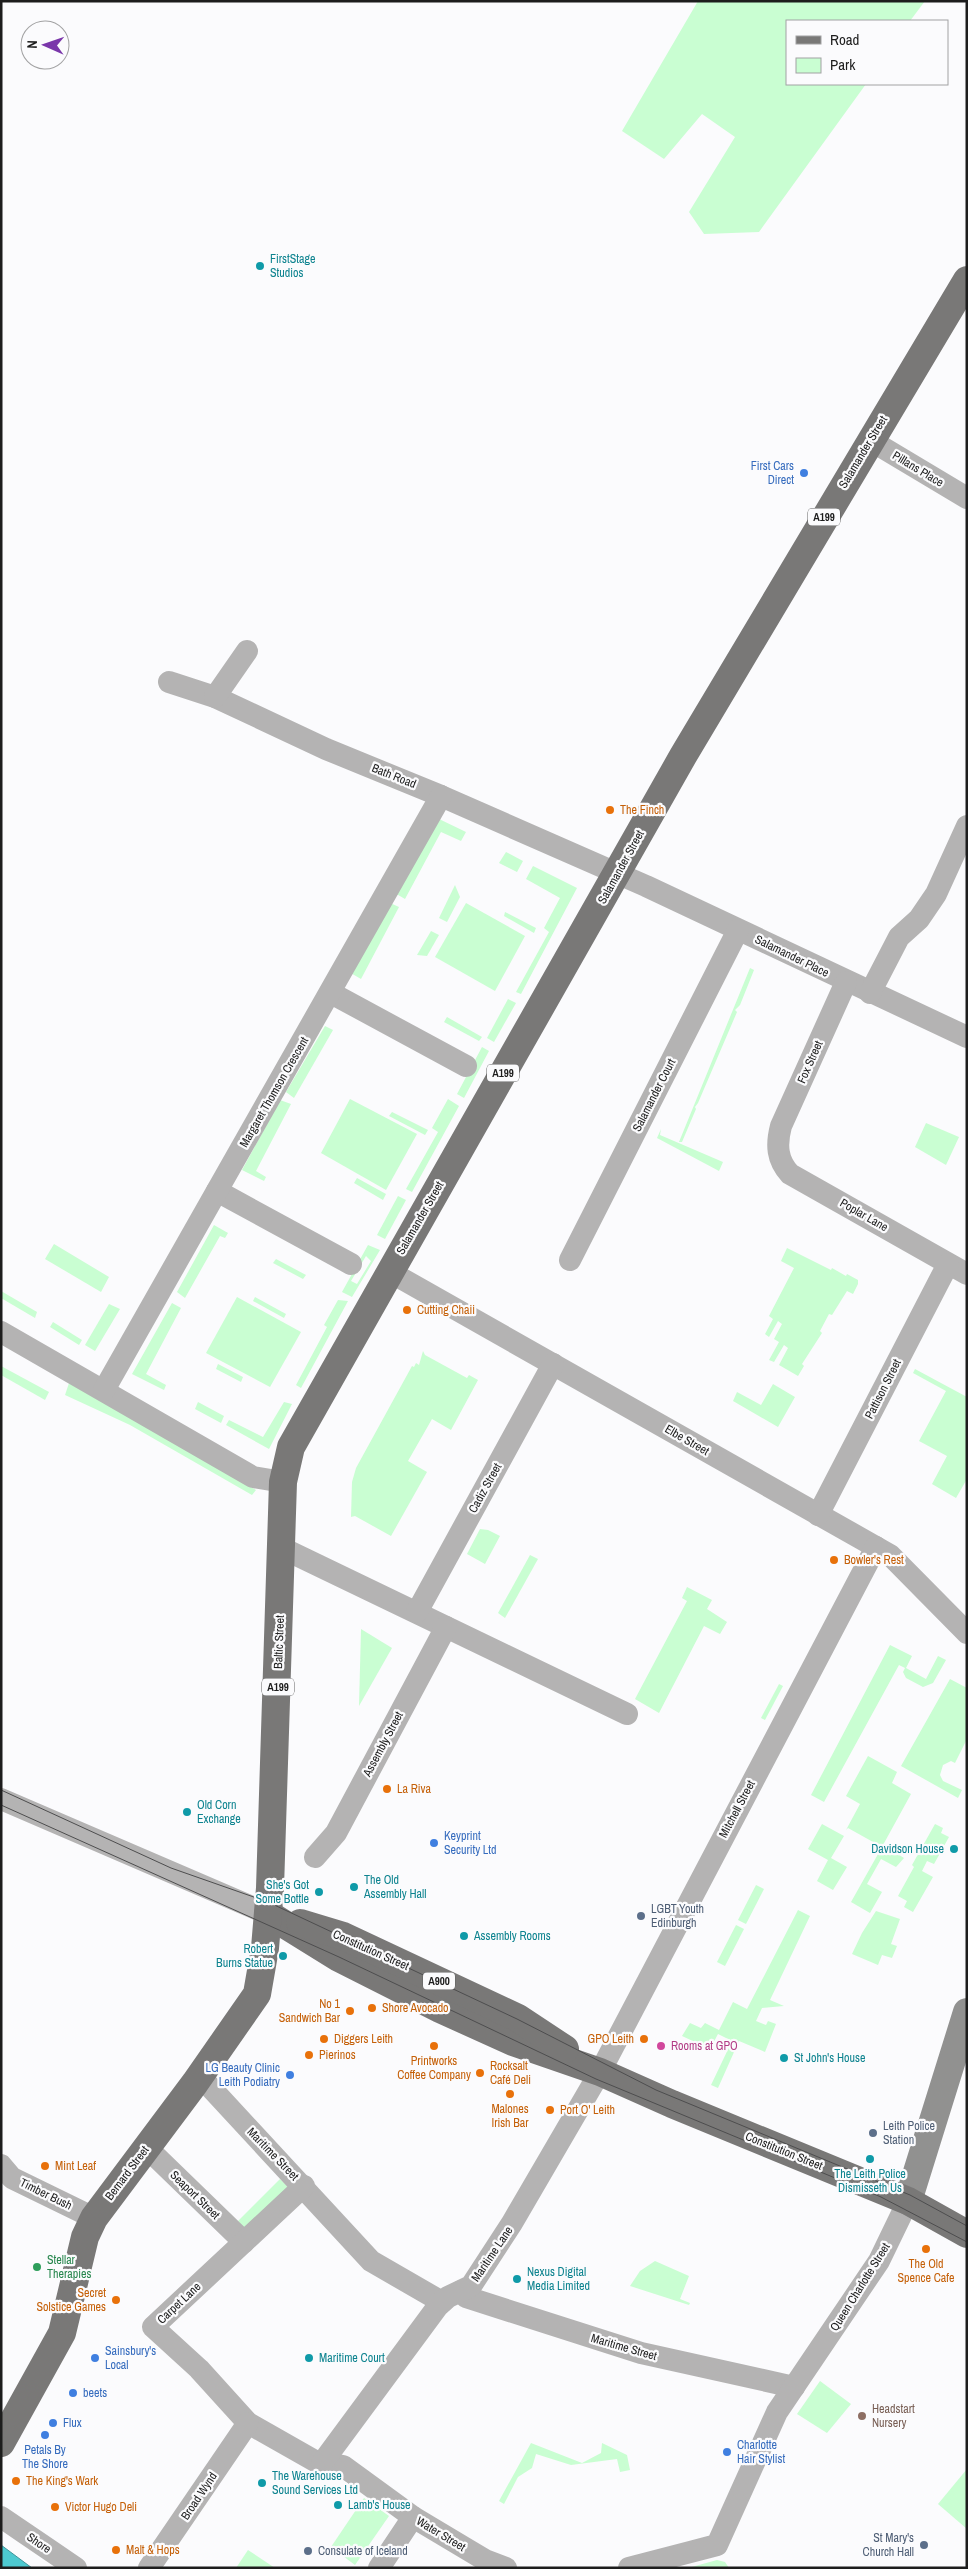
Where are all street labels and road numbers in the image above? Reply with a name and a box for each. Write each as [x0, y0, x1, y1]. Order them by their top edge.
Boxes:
street label: Salamander Street [835, 412, 891, 491]
street label: Pillans Place [889, 447, 947, 491]
road number: A199 [808, 508, 840, 526]
street label: Bath Road [369, 760, 419, 792]
street label: Salamander Street [594, 827, 648, 907]
street label: Salamander Place [752, 931, 832, 981]
street label: Margaret Thomson Crescent [236, 1034, 312, 1150]
street label: Fox Street [794, 1038, 827, 1086]
street label: Salamander Court [629, 1056, 679, 1134]
road number: A199 [487, 1064, 519, 1082]
street label: Salamander Street [393, 1178, 448, 1258]
street label: Poplar Lane [837, 1195, 891, 1235]
street label: Pattison Street [861, 1356, 905, 1422]
street label: Elbe Street [662, 1421, 712, 1459]
street label: Cadiz Street [465, 1460, 505, 1516]
street label: Baltic Street [270, 1615, 288, 1669]
road number: A199 [262, 1678, 294, 1695]
street label: Assembly Street [359, 1708, 407, 1780]
street label: Mitchell Street [715, 1777, 759, 1841]
street label: Constitution Street [330, 1926, 412, 1974]
road number: A900 [423, 1972, 455, 1990]
street label: Maritime Street [244, 2124, 302, 2184]
street label: Constitution Street [743, 2128, 825, 2174]
street label: Bernard Street [101, 2142, 153, 2203]
street label: Seaport Street [167, 2167, 224, 2223]
street label: Timber Bush [17, 2175, 75, 2213]
street label: Maritime Lane [468, 2223, 516, 2285]
street label: Queen Charlotte Street [826, 2240, 894, 2334]
street label: Carpet Lane [154, 2279, 204, 2327]
street label: Maritime Street [589, 2330, 659, 2364]
street label: Broad Wynd [177, 2469, 221, 2523]
street label: Water Street [413, 2513, 469, 2555]
street label: Shore [24, 2529, 54, 2557]

